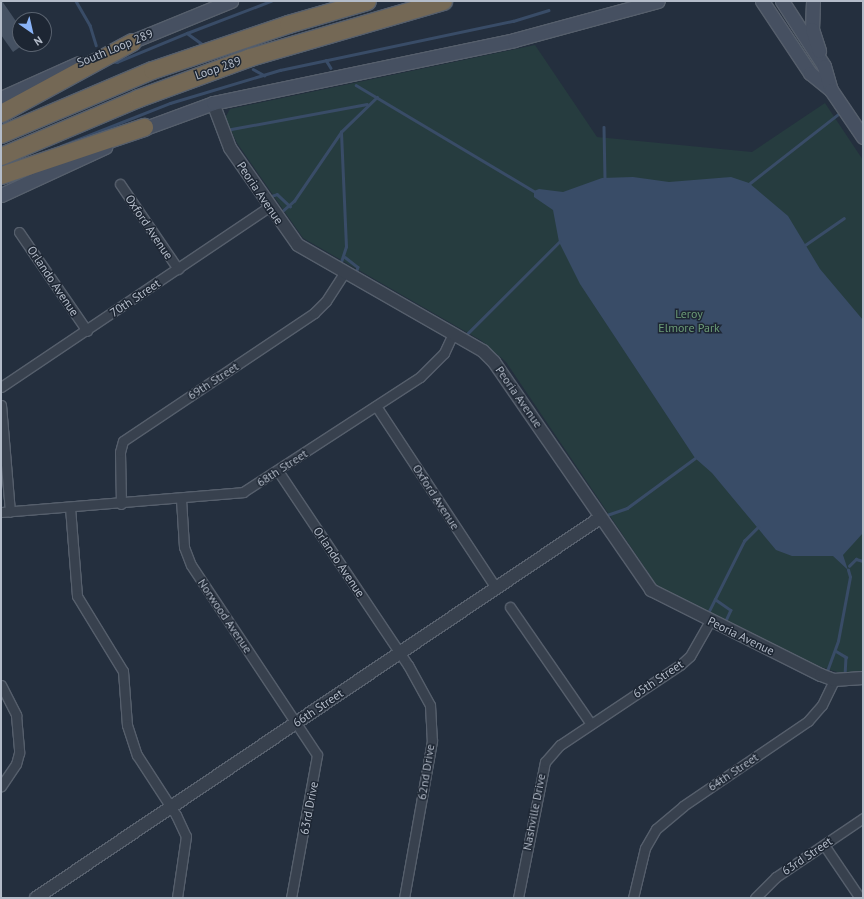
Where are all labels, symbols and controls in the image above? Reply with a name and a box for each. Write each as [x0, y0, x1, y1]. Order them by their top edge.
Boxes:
north arrow [12, 12, 52, 52]
street label: South Loop 289 [75, 26, 155, 70]
text: N [31, 33, 45, 49]
street label: Loop 289 [193, 53, 243, 83]
street label: Peoria Avenue [234, 159, 286, 227]
street label: Oxford Avenue [122, 192, 176, 262]
street label: Orlando Avenue [24, 243, 82, 319]
street label: 70th Street [107, 276, 163, 320]
park label: Leroy Elmore Park [658, 307, 720, 335]
street label: 69th Street [185, 359, 241, 403]
street label: Peoria Avenue [492, 363, 546, 431]
street label: 68th Street [254, 446, 310, 490]
street label: Oxford Avenue [409, 461, 463, 533]
street label: Orlando Avenue [310, 524, 368, 600]
street label: Norwood Avenue [195, 576, 255, 656]
street label: Peoria Avenue [705, 614, 777, 658]
street label: 65th Street [630, 657, 686, 701]
street label: 66th Street [290, 686, 346, 730]
street label: 62nd Drive [414, 743, 438, 801]
street label: 64th Street [705, 750, 761, 794]
street label: Nashville Drive [520, 772, 548, 852]
street label: 63rd Drive [297, 780, 321, 836]
street label: 63rd Street [779, 834, 835, 878]

